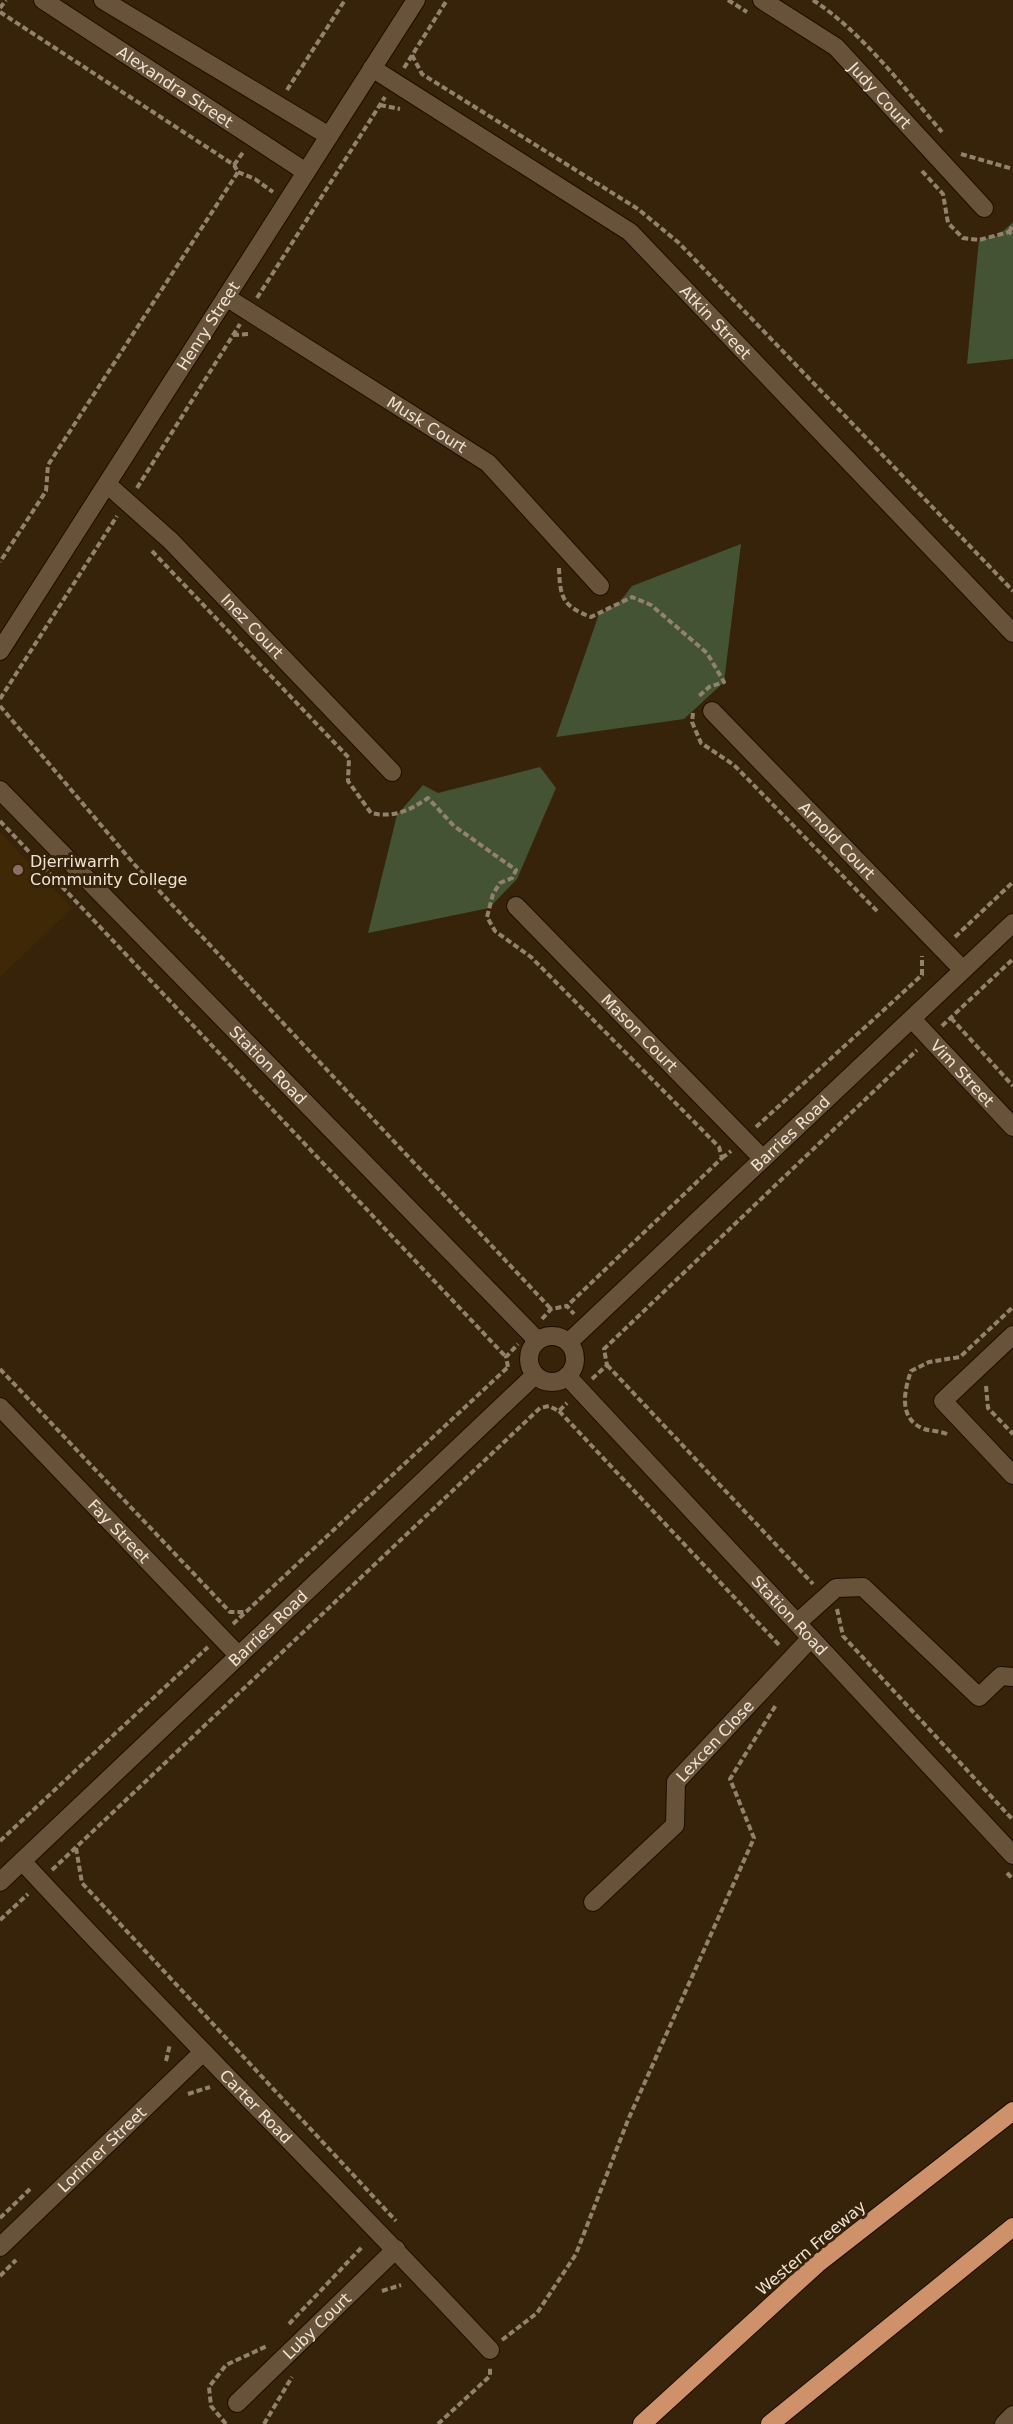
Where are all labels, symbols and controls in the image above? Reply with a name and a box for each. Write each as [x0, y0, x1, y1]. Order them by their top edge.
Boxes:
street label: Alexandra Street [114, 42, 237, 131]
street label: Judy Court [844, 57, 915, 132]
street label: Henry Street [172, 278, 243, 374]
street label: Atkin Street [676, 281, 755, 363]
street label: Musk Court [384, 392, 470, 457]
street label: Inez Court [217, 590, 288, 662]
street label: Arnold Court [795, 797, 879, 883]
place label: Djerriwarrh Community College [30, 852, 187, 889]
marker: Djerriwarrh Community College [11, 863, 25, 877]
street label: Mason Court [598, 990, 682, 1075]
street label: Station Road [226, 1022, 311, 1108]
street label: Vim Street [927, 1036, 998, 1110]
street label: Barries Road [747, 1092, 834, 1175]
street label: Fay Street [84, 1495, 154, 1567]
street label: Station Road [748, 1571, 832, 1659]
street label: Barries Road [224, 1586, 311, 1670]
street label: Lexcen Close [672, 1696, 757, 1786]
street label: Carter Road [216, 2065, 296, 2147]
street label: Lorimer Street [54, 2103, 150, 2196]
street label: Western Freeway [752, 2197, 870, 2299]
street label: Luby Court [279, 2289, 355, 2363]

